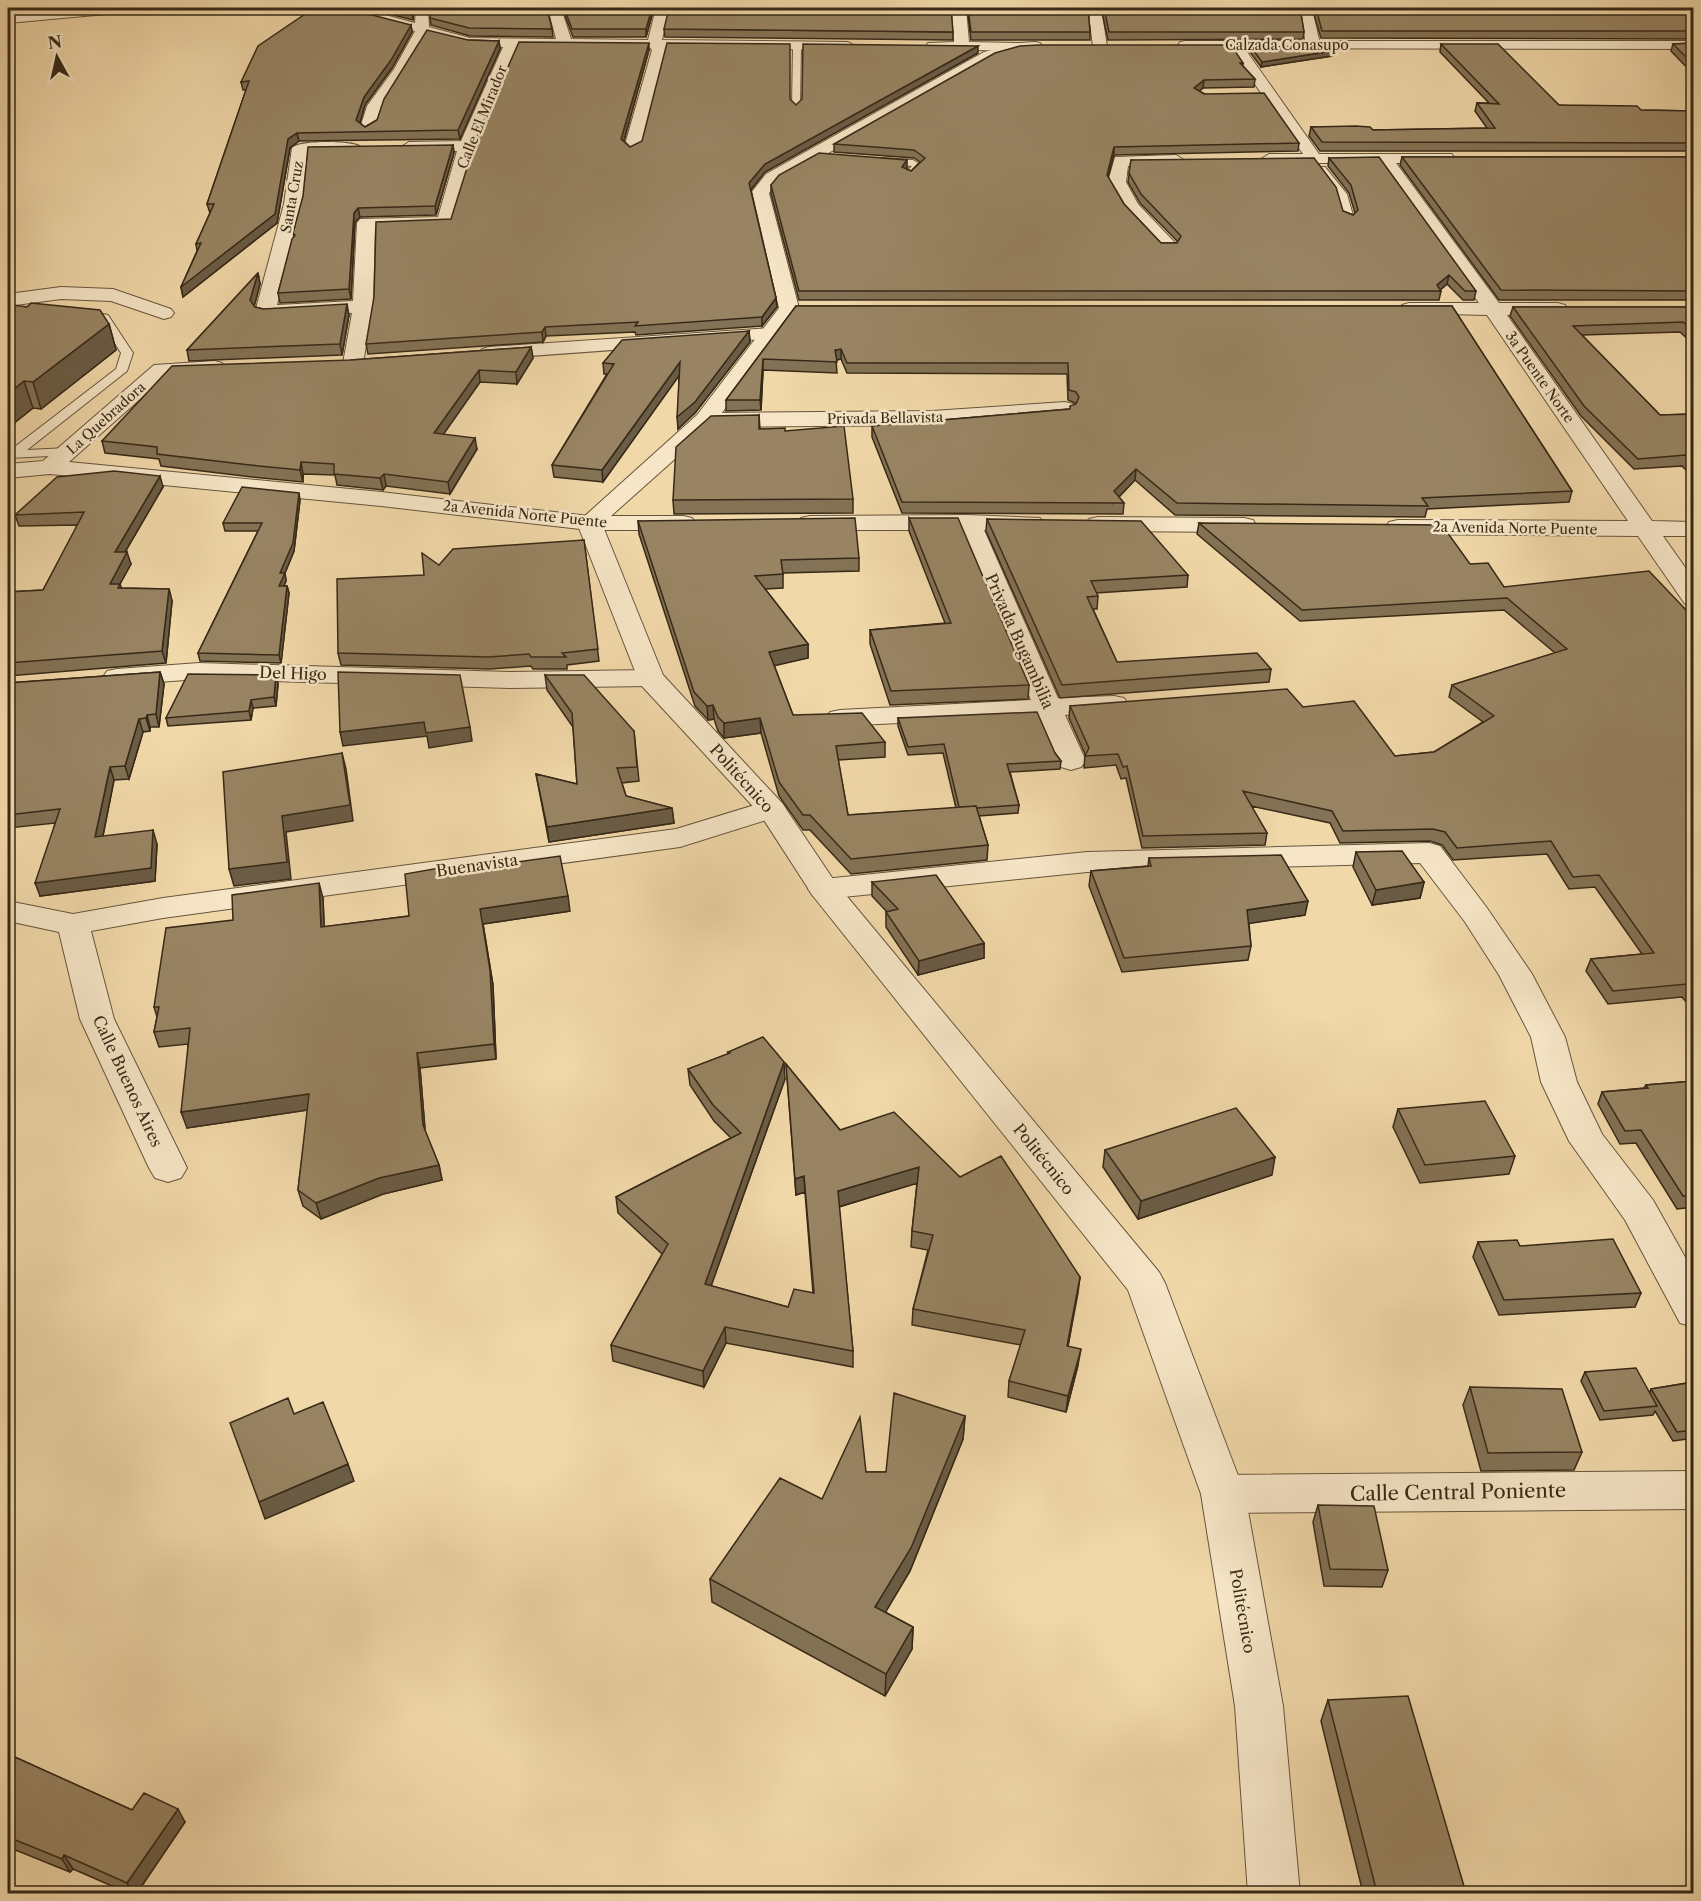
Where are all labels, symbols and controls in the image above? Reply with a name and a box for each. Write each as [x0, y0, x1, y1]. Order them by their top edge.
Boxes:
north arrow [27, 27, 87, 87]
text: N [47, 31, 63, 53]
street label: Calzada Conasupo [1225, 36, 1349, 54]
street label: Calle El Mirador [453, 62, 511, 171]
street label: Santa Cruz [277, 160, 307, 234]
street label: 3a Puente Norte [1502, 328, 1578, 427]
street label: La Quebradora [63, 377, 150, 458]
street label: Privada Bellavista [827, 408, 944, 428]
street label: 2a Avenida Norte Puente [442, 496, 608, 532]
street label: 2a Avenida Norte Puente [1432, 518, 1598, 538]
street label: Privada Bugambilia [981, 570, 1059, 712]
street label: Del Higo [259, 662, 327, 684]
street label: Politécnico [706, 739, 778, 817]
street label: Buenavista [435, 849, 520, 881]
street label: Calle Buenos Aires [89, 1012, 167, 1150]
street label: Politécnico [1009, 1119, 1079, 1199]
street label: Calle Central Poniente [1350, 1478, 1566, 1506]
street label: Politécnico [1226, 1567, 1260, 1655]

